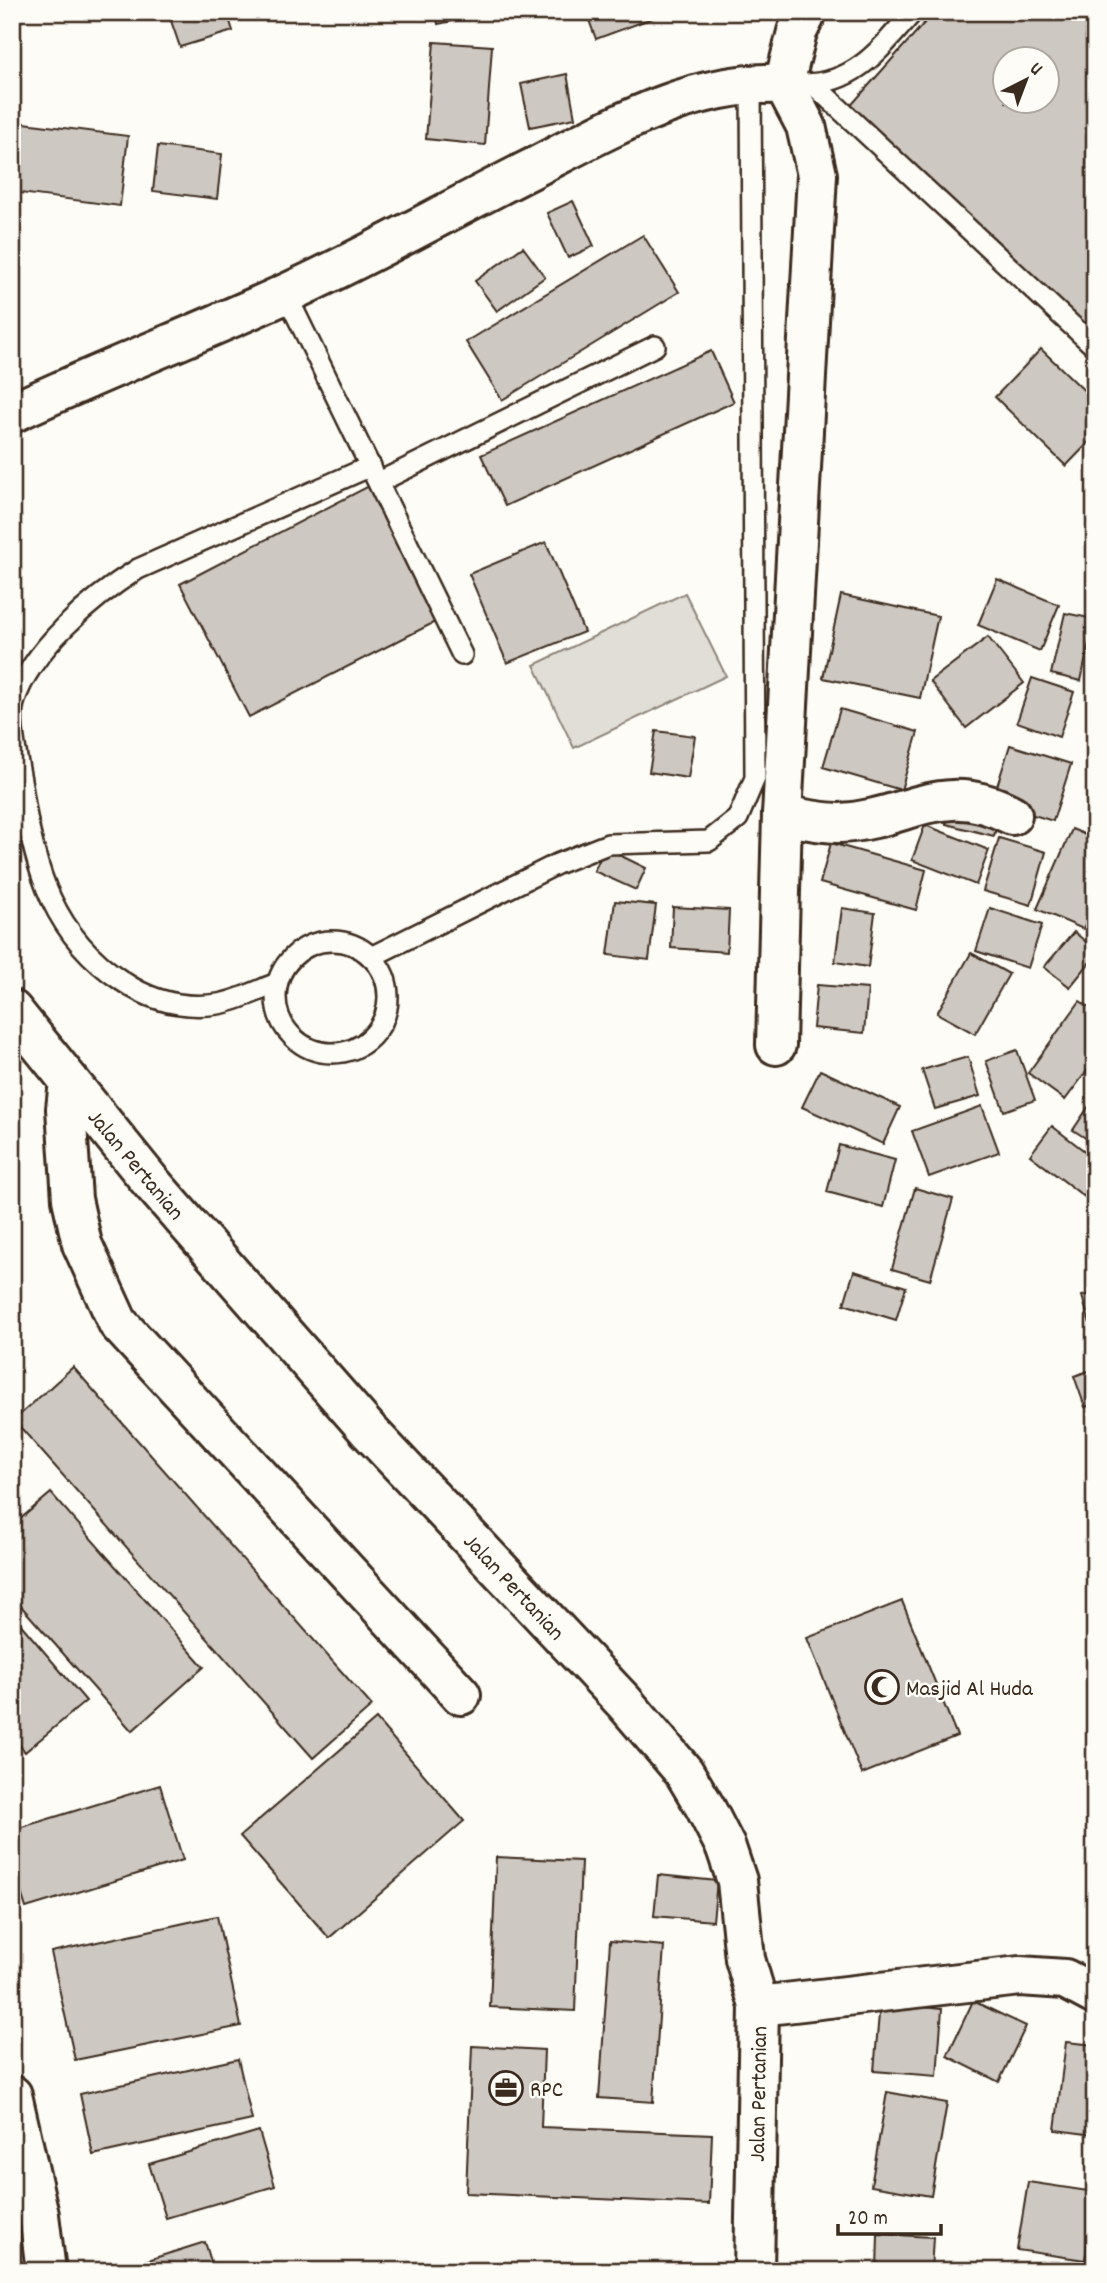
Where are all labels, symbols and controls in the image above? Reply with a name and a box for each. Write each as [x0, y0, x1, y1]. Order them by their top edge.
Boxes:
north arrow [992, 46, 1062, 116]
text: U [1023, 57, 1047, 83]
street label: Jalan Pertanian [78, 1104, 191, 1229]
street label: Jalan Pertanian [454, 1527, 571, 1649]
mosque icon: Masjid Al Huda [863, 1668, 901, 1706]
place label: Masjid Al Huda [906, 1674, 1034, 1707]
street label: Jalan Pertanian [743, 2026, 778, 2162]
office icon: RPC [487, 2069, 525, 2107]
place label: RPC [530, 2075, 563, 2108]
scale bar [838, 2192, 941, 2236]
text: 20 m [848, 2205, 888, 2235]

